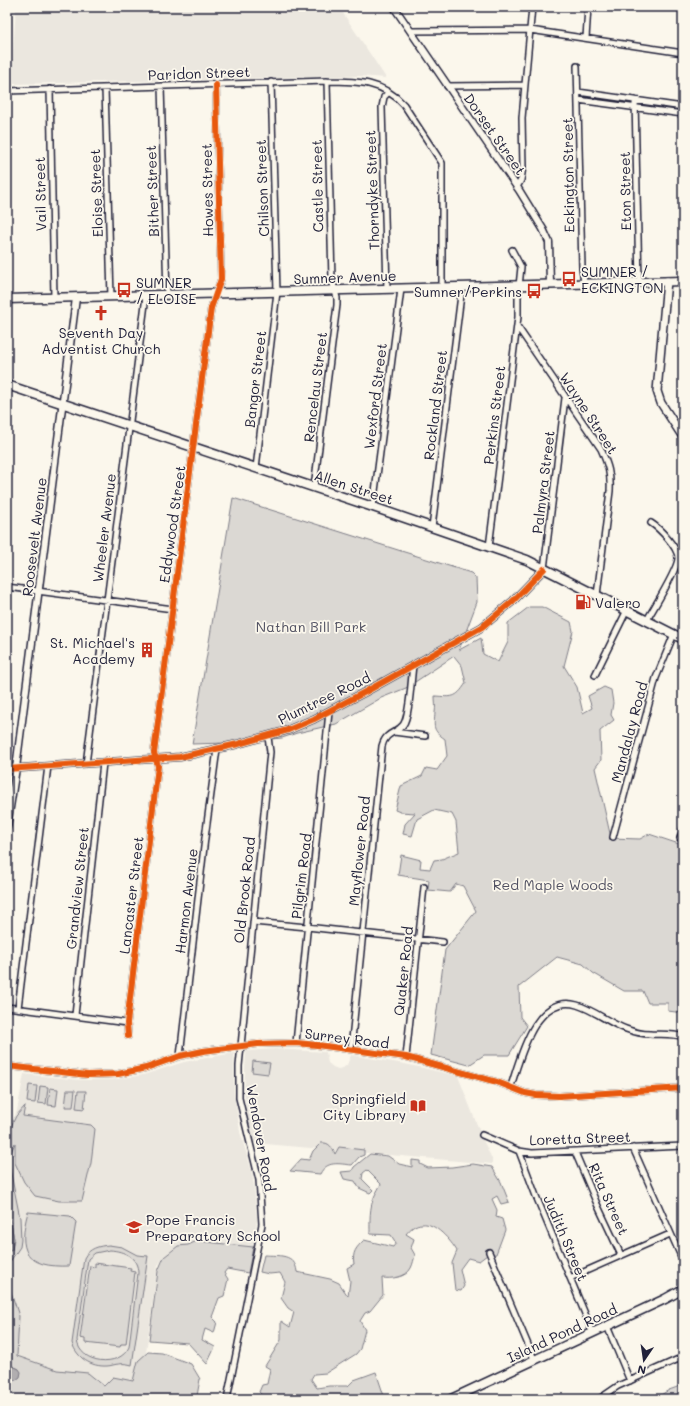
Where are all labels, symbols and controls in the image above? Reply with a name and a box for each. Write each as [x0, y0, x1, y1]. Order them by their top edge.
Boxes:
street label: Paridon Street [147, 62, 251, 84]
street label: Dorset Street [460, 89, 530, 179]
street label: Eckington Street [557, 117, 579, 233]
street label: Thorndyke Street [360, 130, 384, 250]
street label: Chilson Street [251, 139, 273, 237]
street label: Castle Street [307, 139, 327, 233]
street label: Howes Street [197, 143, 217, 237]
street label: Bither Street [141, 145, 163, 237]
street label: Eloise Street [85, 148, 107, 238]
street label: Eton Street [615, 151, 635, 231]
street label: Vail Street [30, 157, 50, 231]
place label: SUMNER / ECKINGTON [581, 262, 664, 297]
street label: Sumner Avenue [293, 266, 397, 288]
bus stop icon: SUMNER / ECKINGTON [560, 270, 578, 288]
place label: SUMNER / ELOISE [136, 273, 196, 308]
bus stop icon: SUMNER / ELOISE [115, 281, 133, 299]
place label: Sumner/Perkins [414, 282, 522, 301]
bus stop icon: Sumner/Perkins [525, 282, 543, 300]
church icon: Seventh Day Adventist Church [92, 304, 110, 322]
place label: Seventh Day Adventist Church [42, 323, 161, 358]
street label: Bangor Street [240, 329, 270, 429]
street label: Rencelau Street [299, 331, 331, 443]
street label: Wexford Street [359, 342, 391, 450]
street label: Rockland Street [419, 349, 451, 461]
street label: Perkins Street [479, 364, 509, 466]
street label: Wayne Street [555, 368, 623, 458]
street label: Palmyra Street [527, 429, 559, 535]
street label: Eddywood Street [154, 464, 190, 584]
street label: Allen Street [312, 465, 396, 509]
street label: Wheeler Avenue [88, 472, 120, 584]
street label: Roosevelt Avenue [17, 476, 51, 598]
fuel station icon: Valero [574, 593, 592, 611]
place label: Valero [595, 593, 640, 612]
park label: Nathan Bill Park [256, 617, 366, 636]
place label: St. Michael's Academy [50, 633, 135, 668]
building icon: St. Michael's Academy [138, 641, 156, 659]
street label: Plumtree Road [275, 667, 374, 729]
street label: Mandalay Road [606, 679, 652, 785]
street label: Mayflower Road [344, 795, 374, 907]
street label: Grandview Street [61, 826, 93, 950]
street label: Pilgrim Road [286, 832, 316, 920]
street label: Lancaster Street [114, 835, 148, 955]
street label: Old Brook Road [229, 836, 259, 944]
street label: Harmon Avenue [170, 847, 202, 955]
park label: Red Maple Woods [493, 875, 613, 894]
street label: Quaker Road [389, 925, 417, 1017]
street label: Surrey Road [304, 1023, 390, 1053]
street label: Wendover Road [242, 1083, 280, 1193]
place label: Springfield City Library [323, 1089, 406, 1124]
library icon: Springfield City Library [409, 1097, 427, 1115]
street label: Loretta Street [529, 1127, 631, 1149]
street label: Rita Street [585, 1160, 633, 1238]
street label: Judith Street [539, 1192, 593, 1284]
place label: Pope Francis Preparatory School [146, 1210, 281, 1245]
school or university icon: Pope Francis Preparatory School [125, 1218, 143, 1236]
street label: Island Pond Road [504, 1299, 620, 1367]
north arrow [624, 1340, 664, 1380]
text: N [636, 1362, 647, 1378]

